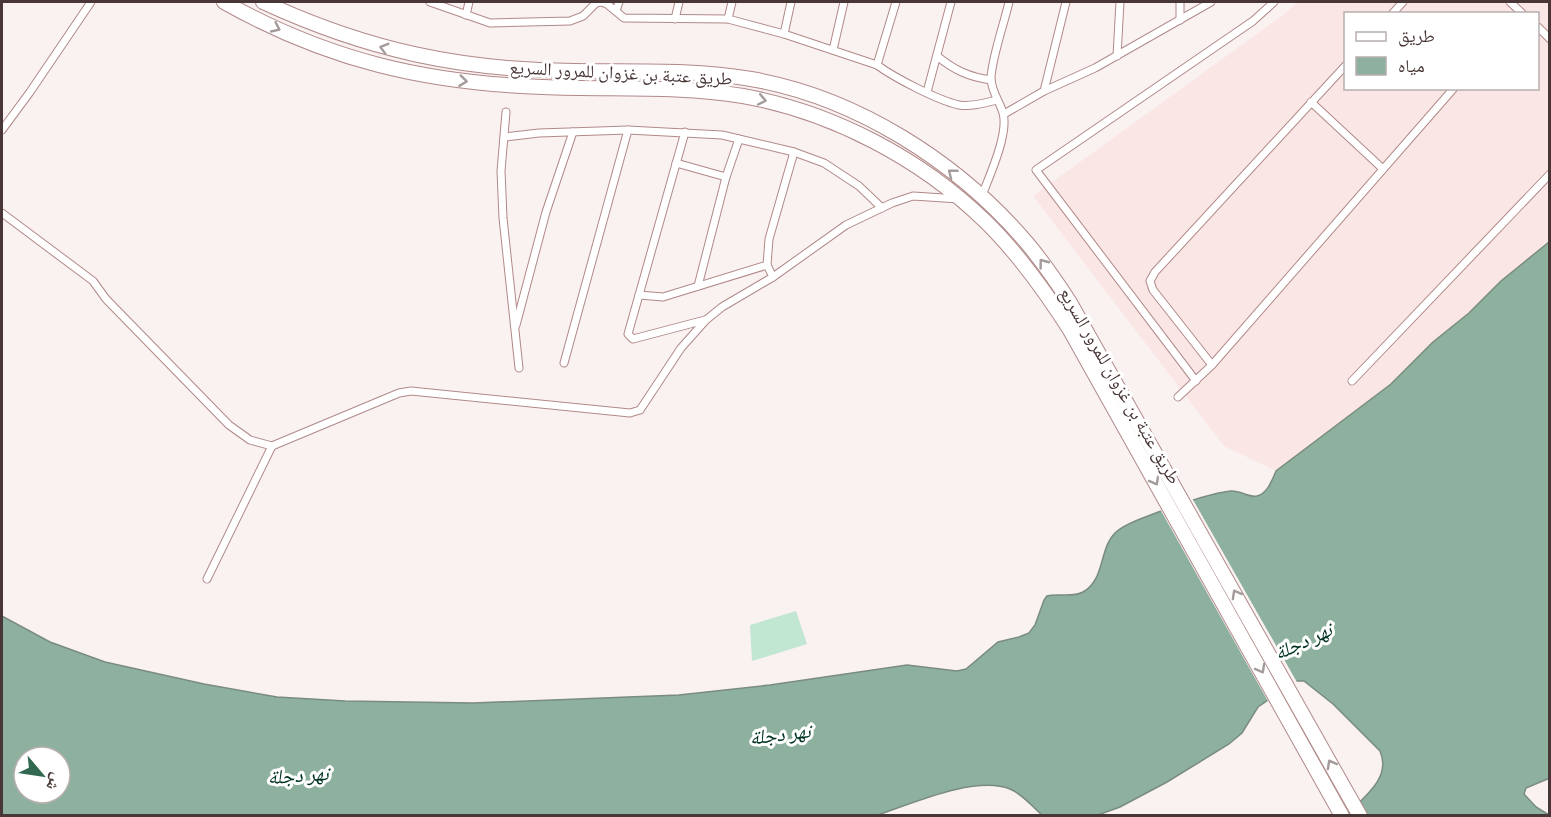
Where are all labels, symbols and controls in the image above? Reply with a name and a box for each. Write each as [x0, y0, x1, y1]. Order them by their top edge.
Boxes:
legend [1344, 12, 1539, 90]
one-way arrow [270, 21, 281, 33]
text: طريق [1398, 25, 1435, 47]
one-way arrow [379, 43, 390, 55]
text: مياه [1398, 55, 1425, 76]
street label: طريق عتبة بن غزوان للمرور السريع [509, 56, 733, 91]
one-way arrow [458, 74, 467, 87]
one-way arrow [756, 93, 766, 106]
one-way arrow [948, 170, 959, 181]
one-way arrow [1039, 258, 1050, 269]
street label: طريق عتبة بن غزوان للمرور السريع [1054, 284, 1185, 489]
one-way arrow [1148, 475, 1159, 485]
one-way arrow [1232, 590, 1243, 601]
water label: نهر دجلة [1270, 616, 1338, 665]
one-way arrow [1253, 663, 1265, 673]
water label: نهر دجلة [748, 718, 815, 750]
north arrow [12, 745, 72, 805]
one-way arrow [1327, 760, 1338, 771]
water label: نهر دجلة [267, 761, 332, 789]
text: ش [42, 770, 67, 794]

